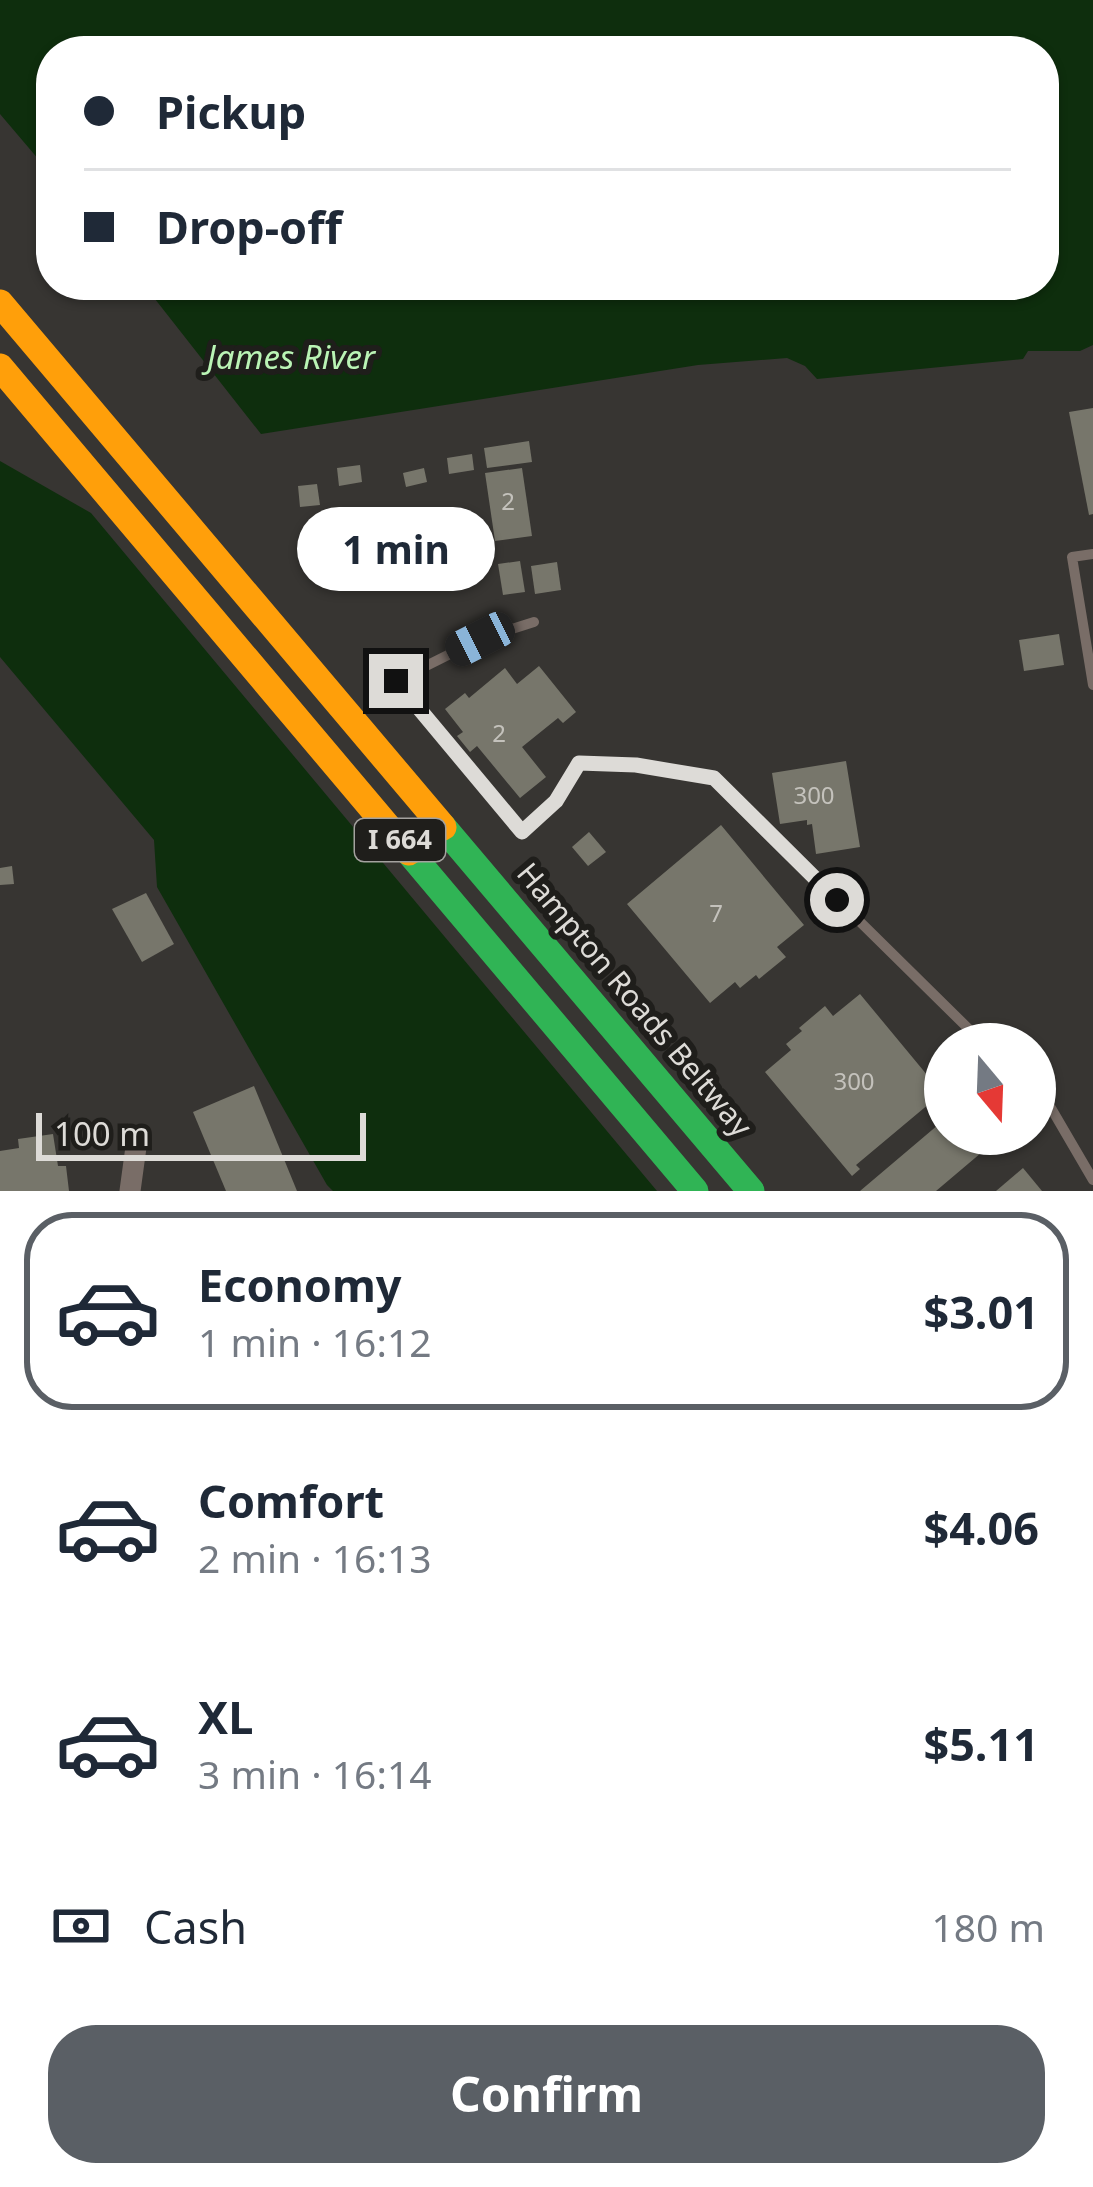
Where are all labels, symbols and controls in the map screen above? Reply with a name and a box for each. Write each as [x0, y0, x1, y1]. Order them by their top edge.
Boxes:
text: Pickup [156, 81, 306, 142]
text: Drop-off [156, 196, 342, 257]
water label: James River [201, 334, 377, 379]
house number: 2 [501, 484, 515, 517]
callout: 1 min [297, 507, 495, 591]
text: 1 min [342, 522, 450, 575]
car [440, 607, 520, 671]
route end [369, 654, 423, 708]
house number: 2 [492, 716, 506, 749]
house number: 300 [793, 778, 835, 811]
road number: I 664 [355, 819, 445, 861]
street label: Hampton Roads Beltway [508, 853, 762, 1145]
route start [810, 873, 864, 927]
house number: 7 [709, 896, 723, 929]
north arrow [924, 1023, 1056, 1155]
map controls [924, 1023, 1056, 1155]
house number: 300 [833, 1064, 875, 1097]
scale bar [36, 1107, 366, 1160]
text: 100 m [54, 1111, 150, 1156]
text: Economy [198, 1254, 402, 1315]
icon: car [54, 1257, 162, 1365]
text: $3.01 [923, 1281, 1039, 1342]
text: 1 min · 16:12 [198, 1315, 432, 1368]
text: Comfort [198, 1470, 384, 1531]
icon: car [54, 1473, 162, 1581]
text: $4.06 [923, 1497, 1039, 1558]
text: 2 min · 16:13 [198, 1531, 432, 1584]
text: XL [198, 1686, 253, 1747]
icon: car [54, 1689, 162, 1797]
text: $5.11 [923, 1713, 1039, 1774]
text: 3 min · 16:14 [198, 1747, 432, 1800]
icon: cash [48, 1893, 114, 1959]
text: Cash [144, 1896, 247, 1957]
text: 180 m [931, 1900, 1045, 1953]
button: Confirm [48, 2025, 1045, 2163]

